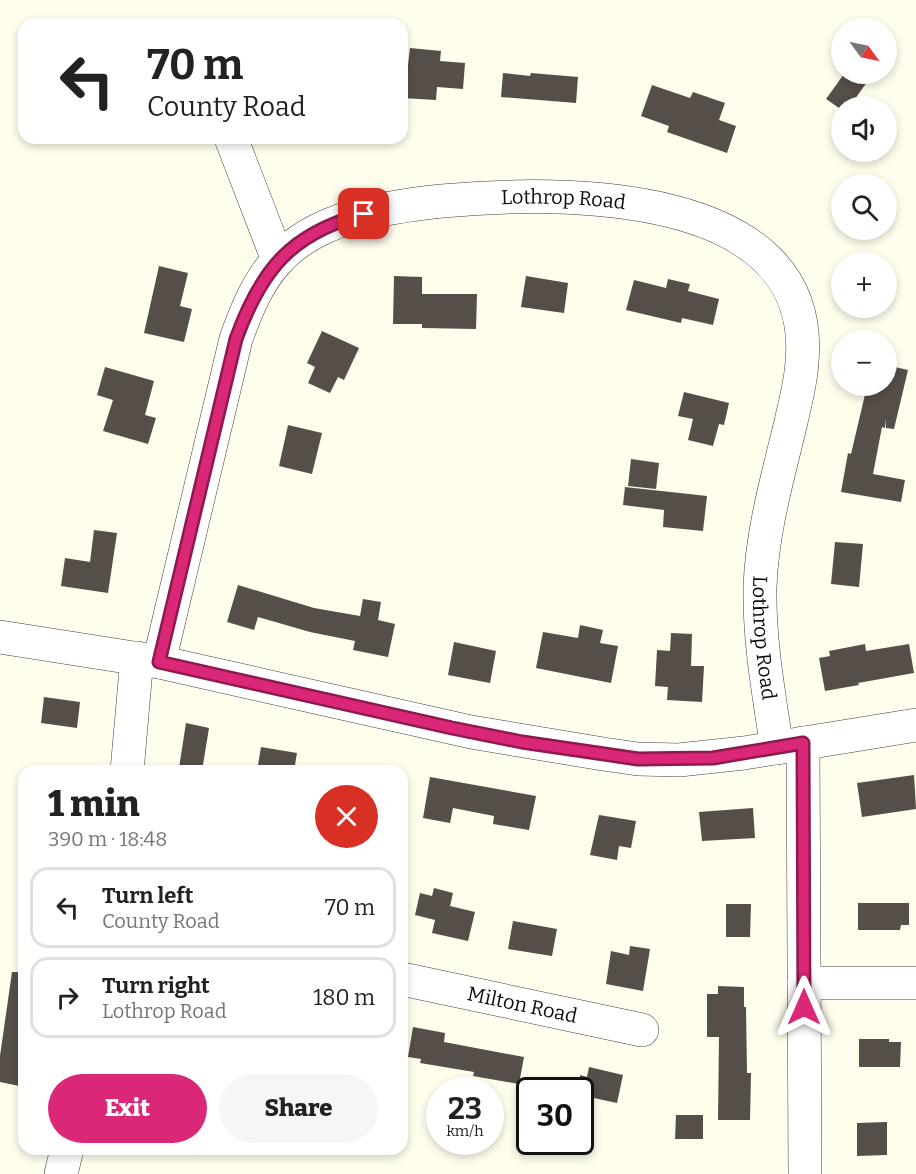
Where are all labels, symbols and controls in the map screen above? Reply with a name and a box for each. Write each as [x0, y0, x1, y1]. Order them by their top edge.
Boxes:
north arrow [831, 18, 897, 84]
map controls [831, 18, 897, 396]
text: 70 m [147, 40, 243, 90]
icon: left [48, 42, 126, 120]
text: County Road [147, 91, 306, 123]
button: sound [831, 96, 897, 162]
button: search [831, 174, 897, 240]
street label: Lothrop Road [501, 185, 627, 214]
pin [338, 188, 389, 239]
icon: arrive [347, 197, 380, 230]
button: + [831, 252, 897, 318]
button: − [831, 330, 897, 396]
street label: Lothrop Road [748, 575, 781, 702]
text: 1 min [48, 782, 140, 826]
button: close [315, 785, 378, 848]
text: 390 m · 18:48 [48, 827, 167, 851]
text: Turn left [102, 882, 194, 909]
icon: left [51, 891, 84, 924]
text: 70 m [325, 894, 375, 921]
text: County Road [102, 909, 220, 933]
text: Turn right [102, 972, 210, 999]
position arrow [772, 975, 836, 1039]
icon: right [51, 981, 84, 1014]
street label: Milton Road [465, 981, 580, 1028]
text: 180 m [313, 984, 375, 1011]
text: Lothrop Road [102, 999, 227, 1023]
button: Exit [48, 1074, 207, 1143]
button: Share [219, 1074, 378, 1143]
speed limit sign: 30 [516, 1077, 594, 1155]
text: 23 [448, 1091, 482, 1127]
text: km/h [446, 1122, 484, 1140]

